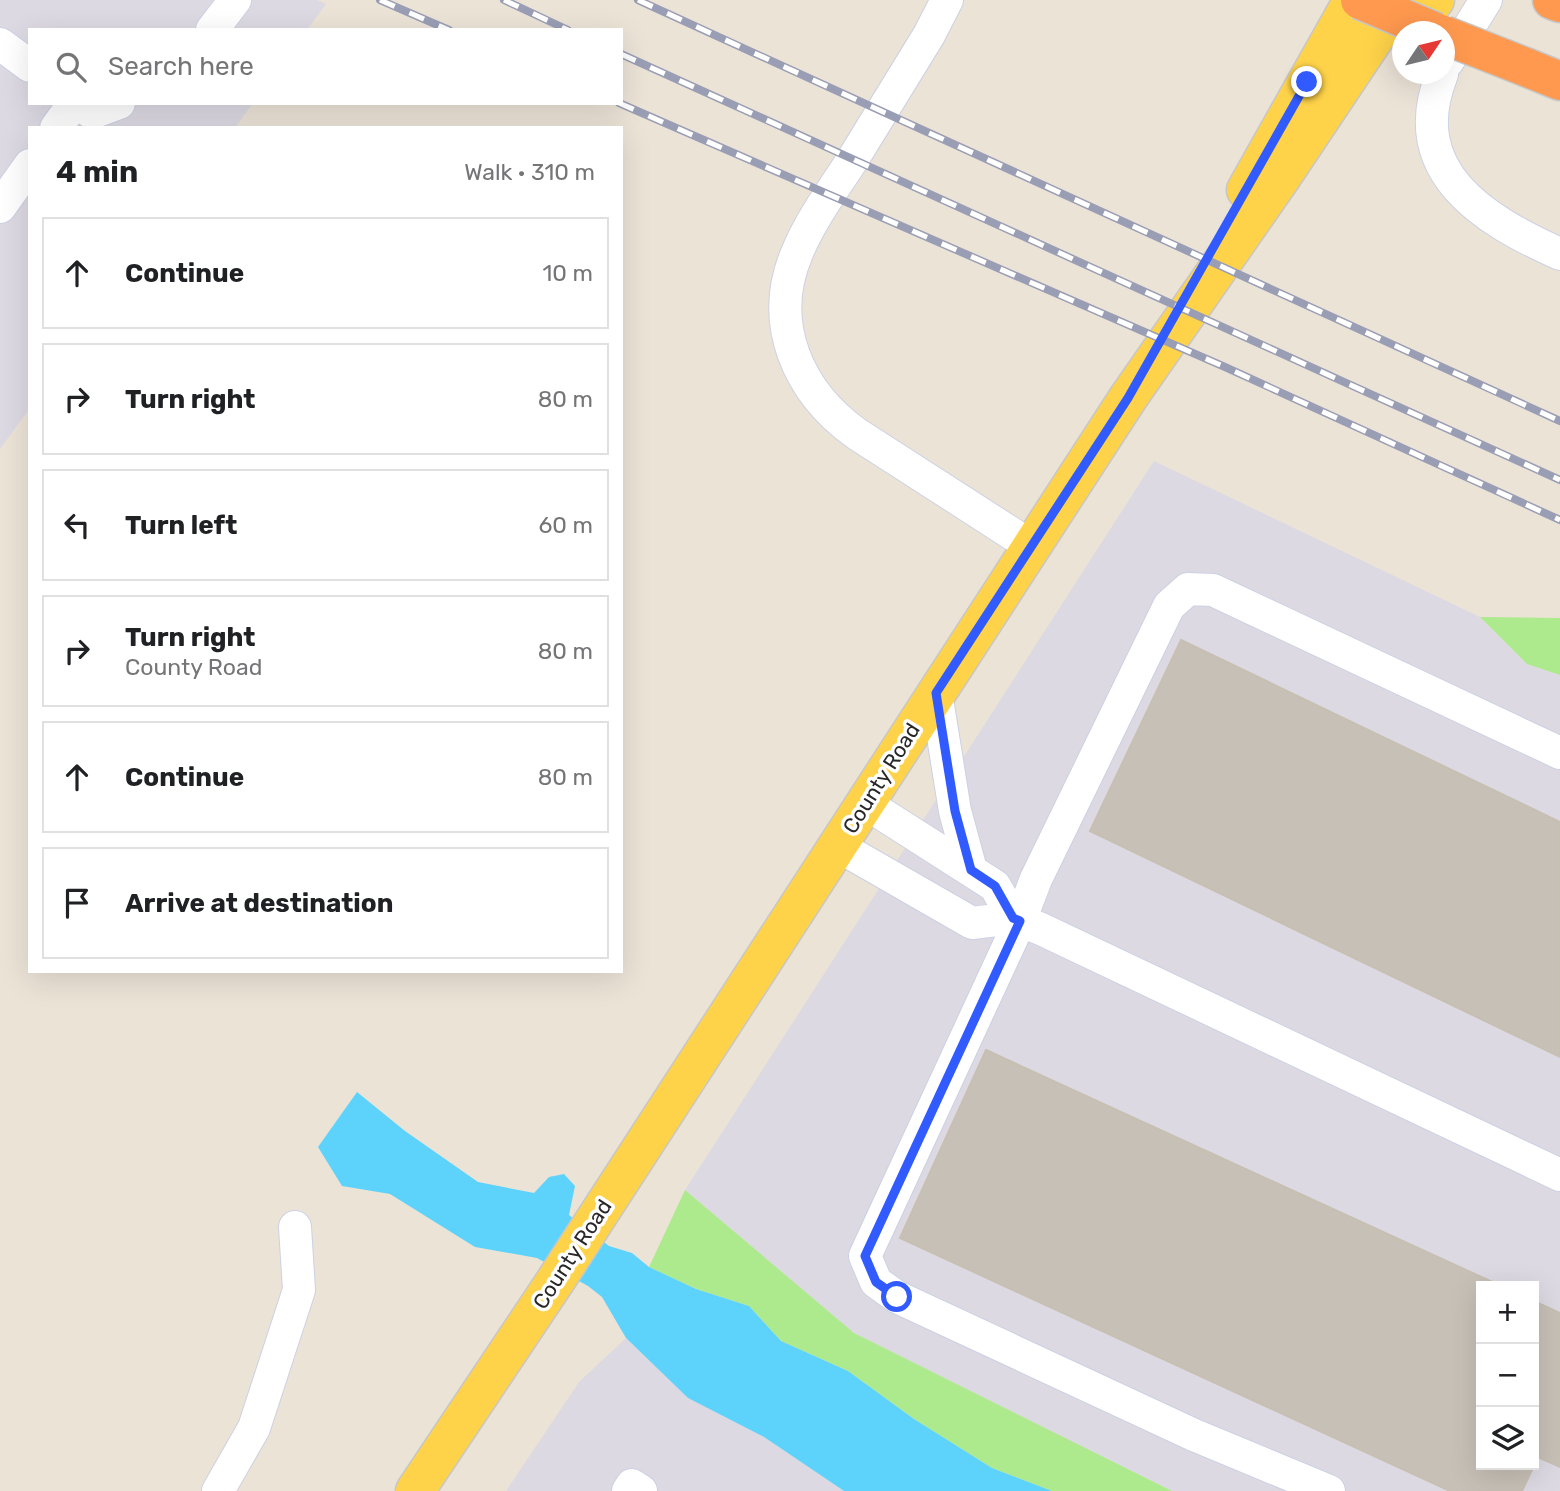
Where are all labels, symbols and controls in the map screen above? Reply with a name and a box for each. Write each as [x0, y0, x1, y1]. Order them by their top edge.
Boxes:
north arrow [1392, 21, 1455, 84]
search box [28, 28, 623, 105]
icon: search [52, 48, 90, 86]
text: Search here [108, 51, 254, 82]
route end [1291, 66, 1322, 97]
text: 4 min [56, 154, 138, 190]
text: Walk · 310 m [464, 158, 595, 186]
icon: ahead [58, 254, 96, 292]
text: Continue [125, 258, 244, 289]
text: 10 m [542, 259, 593, 287]
icon: right [58, 380, 96, 418]
text: Turn right [125, 384, 255, 415]
text: 80 m [538, 385, 593, 413]
icon: left [58, 506, 96, 544]
text: Turn left [125, 510, 237, 541]
text: 60 m [538, 511, 593, 539]
text: Turn right [125, 622, 255, 653]
icon: right [58, 632, 96, 670]
text: 80 m [538, 637, 593, 665]
text: County Road [125, 653, 262, 681]
street label: County Road [837, 718, 925, 838]
icon: ahead [58, 758, 96, 796]
text: Continue [125, 762, 244, 793]
text: 80 m [538, 763, 593, 791]
icon: arrive [58, 884, 96, 922]
text: Arrive at destination [125, 888, 393, 919]
street label: County Road [527, 1195, 617, 1313]
route start [881, 1281, 912, 1312]
map controls [1476, 1281, 1539, 1470]
button: + [1476, 1281, 1539, 1344]
button: − [1476, 1344, 1539, 1407]
button: layers [1476, 1407, 1539, 1470]

